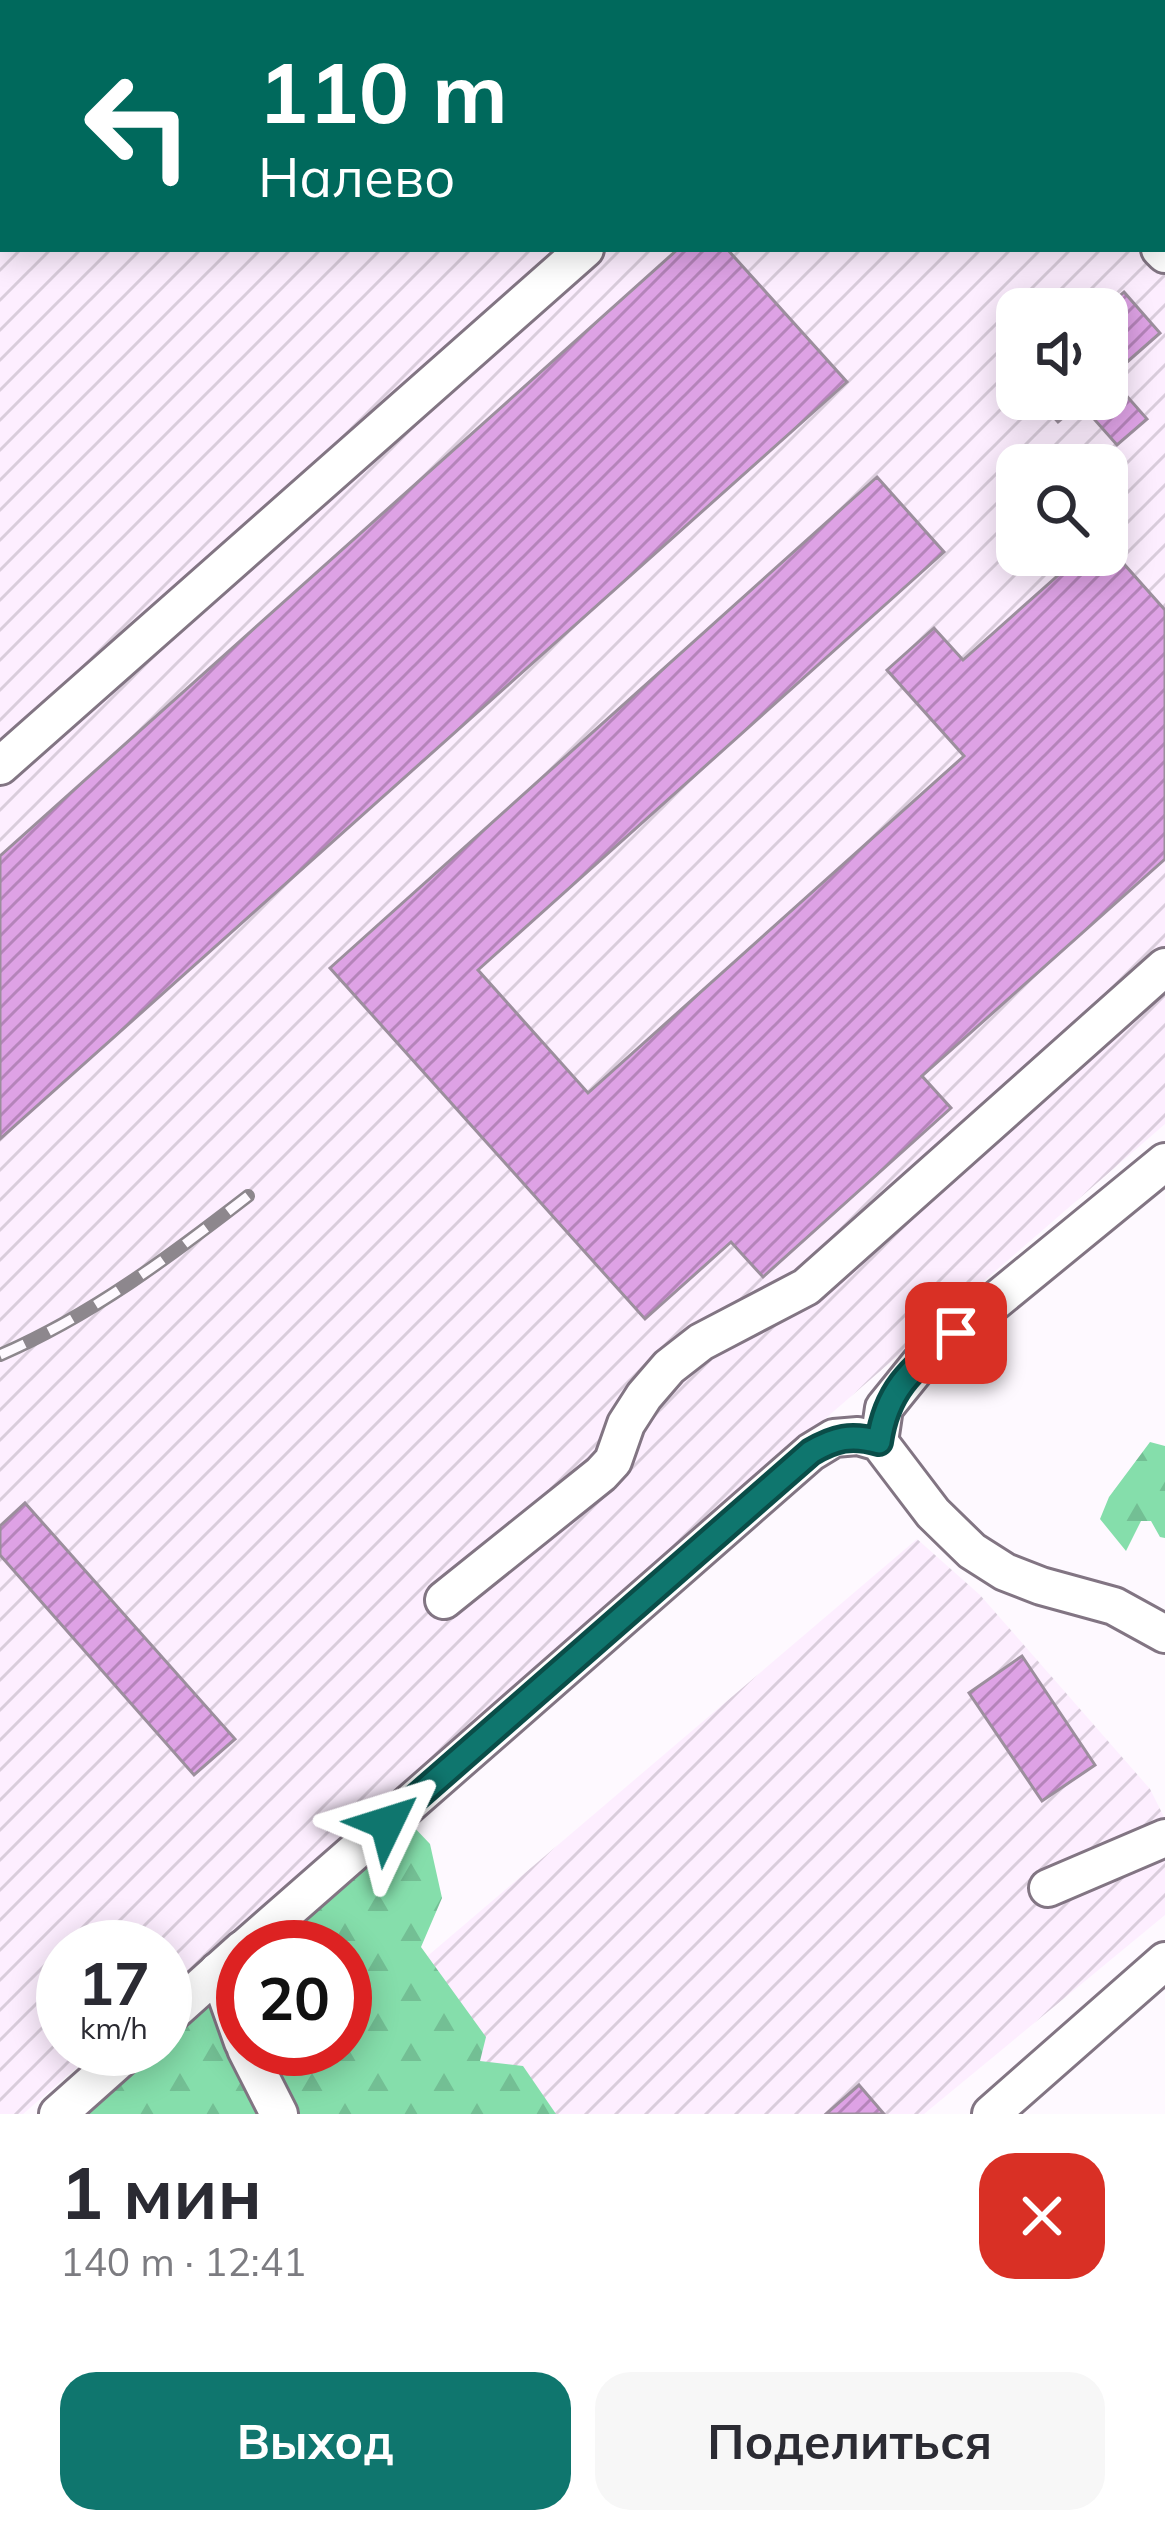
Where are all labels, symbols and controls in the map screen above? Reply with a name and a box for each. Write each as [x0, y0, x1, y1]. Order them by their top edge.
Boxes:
text: 110 m [258, 39, 508, 144]
icon: left [60, 48, 216, 204]
text: Налево [258, 143, 455, 211]
map controls [996, 288, 1128, 576]
button: sound [996, 288, 1128, 420]
button: search [996, 444, 1128, 576]
pin [905, 1282, 1007, 1384]
icon: arrive [923, 1300, 989, 1366]
position arrow [324, 1760, 450, 1886]
speed limit sign: 20 [216, 1920, 372, 2076]
text: 17 [78, 1945, 150, 2020]
text: km/h [80, 2009, 148, 2047]
text: 1 мин [60, 2147, 262, 2237]
button: close [979, 2153, 1105, 2279]
text: 140 m · 12:41 [60, 2237, 306, 2286]
button: Выход [60, 2372, 571, 2510]
button: Поделиться [595, 2372, 1105, 2510]

